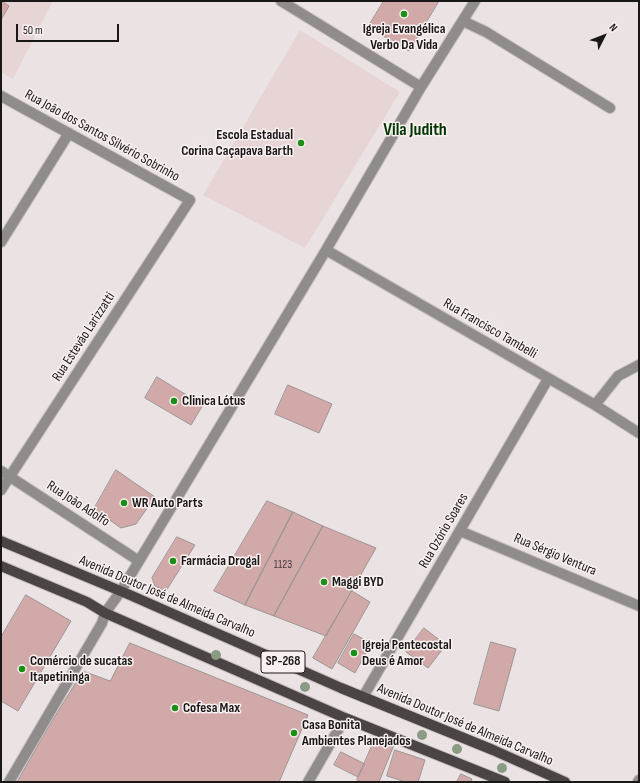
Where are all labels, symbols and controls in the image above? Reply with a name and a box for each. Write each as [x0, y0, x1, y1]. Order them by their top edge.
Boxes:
marker: Igreja Evangélica Verbo Da Vida [399, 9, 409, 19]
scale bar [18, 16, 121, 42]
north arrow [584, 16, 624, 56]
place label: Igreja Evangélica Verbo Da Vida [363, 21, 445, 54]
text: N [606, 21, 620, 34]
text: 50 m [23, 23, 43, 38]
street label: Rua João dos Santos Silvério Sobrinho [22, 86, 182, 186]
district label: Vila Judith [383, 119, 447, 141]
place label: Escola Estadual Corina Caçapava Barth [181, 127, 293, 160]
marker: Escola Estadual Corina Caçapava Barth [296, 138, 306, 148]
street label: Rua Estevão Larizzatti [49, 289, 119, 385]
street label: Rua Francisco Tambelli [440, 295, 540, 363]
place label: Clinica Lótus [182, 393, 245, 409]
marker: Clinica Lótus [169, 396, 179, 406]
street label: Rua João Adolfo [43, 477, 113, 531]
street label: Rua Ozório Soares [416, 491, 472, 571]
place label: WR Auto Parts [132, 495, 203, 511]
marker: WR Auto Parts [119, 498, 129, 508]
street label: Rua Sérgio Ventura [511, 530, 599, 580]
street label: Avenida Doutor José de Almeida Carvalho [77, 552, 257, 642]
place label: Farmácia Drogal [181, 553, 260, 569]
marker: Farmácia Drogal [168, 556, 178, 566]
house number: 1123 [274, 558, 292, 572]
place label: Maggi BYD [332, 574, 384, 590]
marker: Maggi BYD [319, 577, 329, 587]
place label: Igreja Pentecostal Deus é Amor [362, 637, 452, 670]
marker: Igreja Pentecostal Deus é Amor [349, 648, 359, 658]
road number: SP-268 [261, 651, 305, 673]
place label: Comércio de sucatas Itapetininga [30, 653, 133, 686]
marker: Comércio de sucatas Itapetininga [17, 664, 27, 674]
street label: Avenida Doutor José de Almeida Carvalho [375, 680, 555, 770]
place label: Cofesa Max [183, 700, 240, 716]
marker: Cofesa Max [170, 703, 180, 713]
place label: Casa Bonita Ambientes Planejados [302, 717, 411, 750]
marker: Casa Bonita Ambientes Planejados [289, 728, 299, 738]

